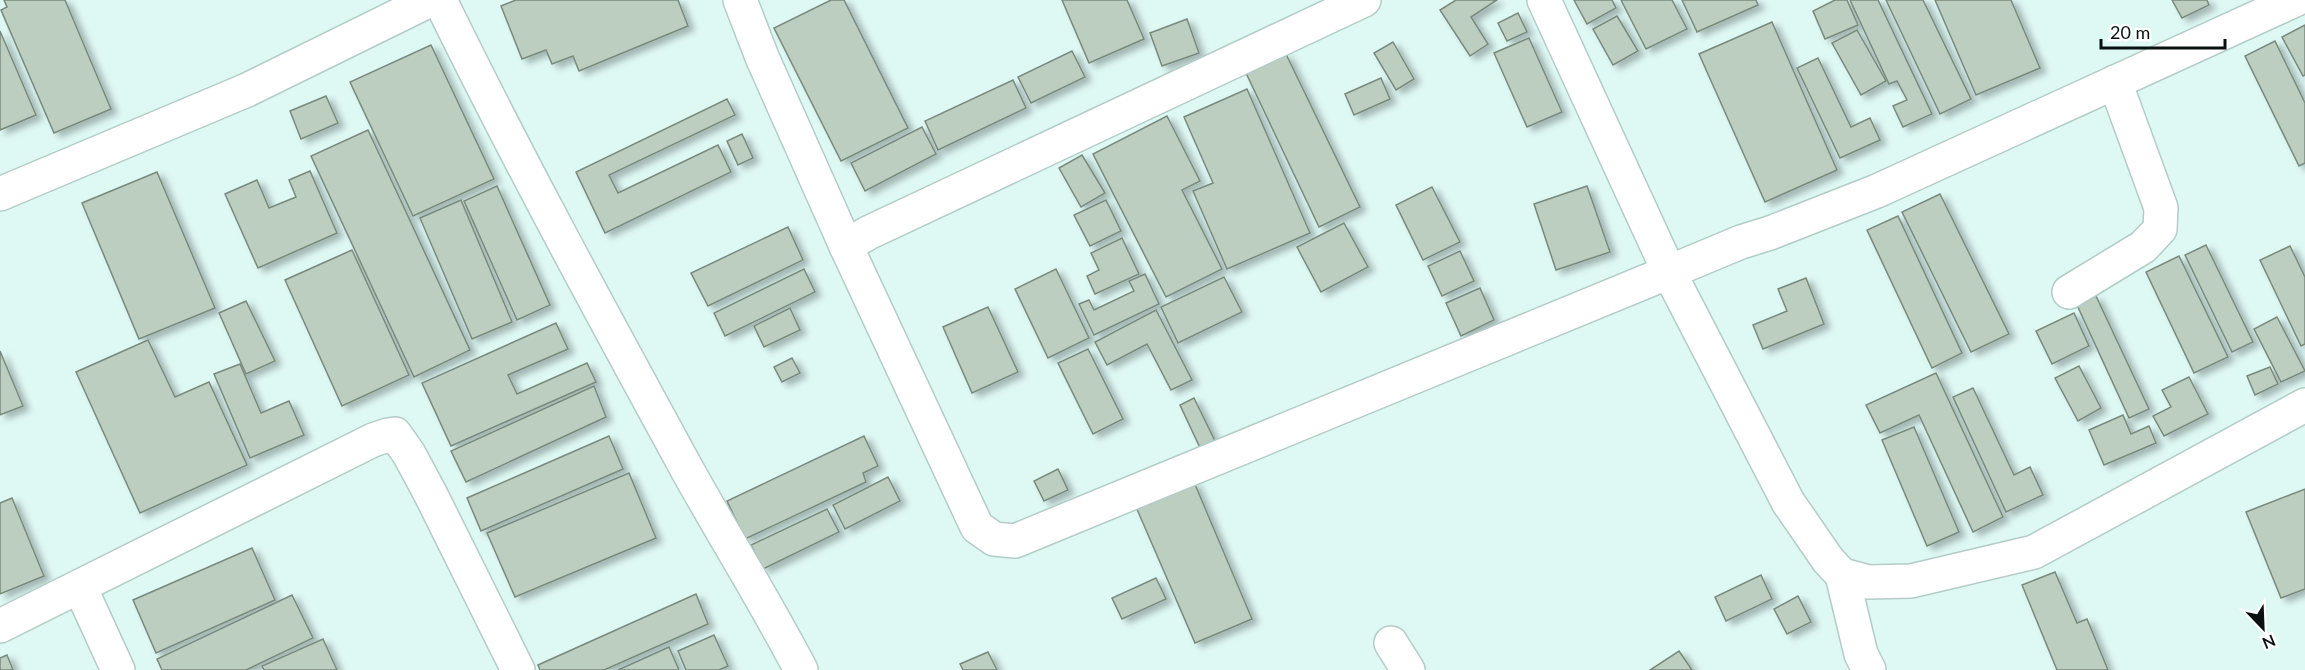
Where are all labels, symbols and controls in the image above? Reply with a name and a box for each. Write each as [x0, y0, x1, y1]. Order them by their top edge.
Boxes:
scale bar [2101, 12, 2226, 50]
text: 20 m [2110, 21, 2150, 43]
north arrow [2233, 598, 2293, 658]
text: N [2260, 631, 2278, 653]

